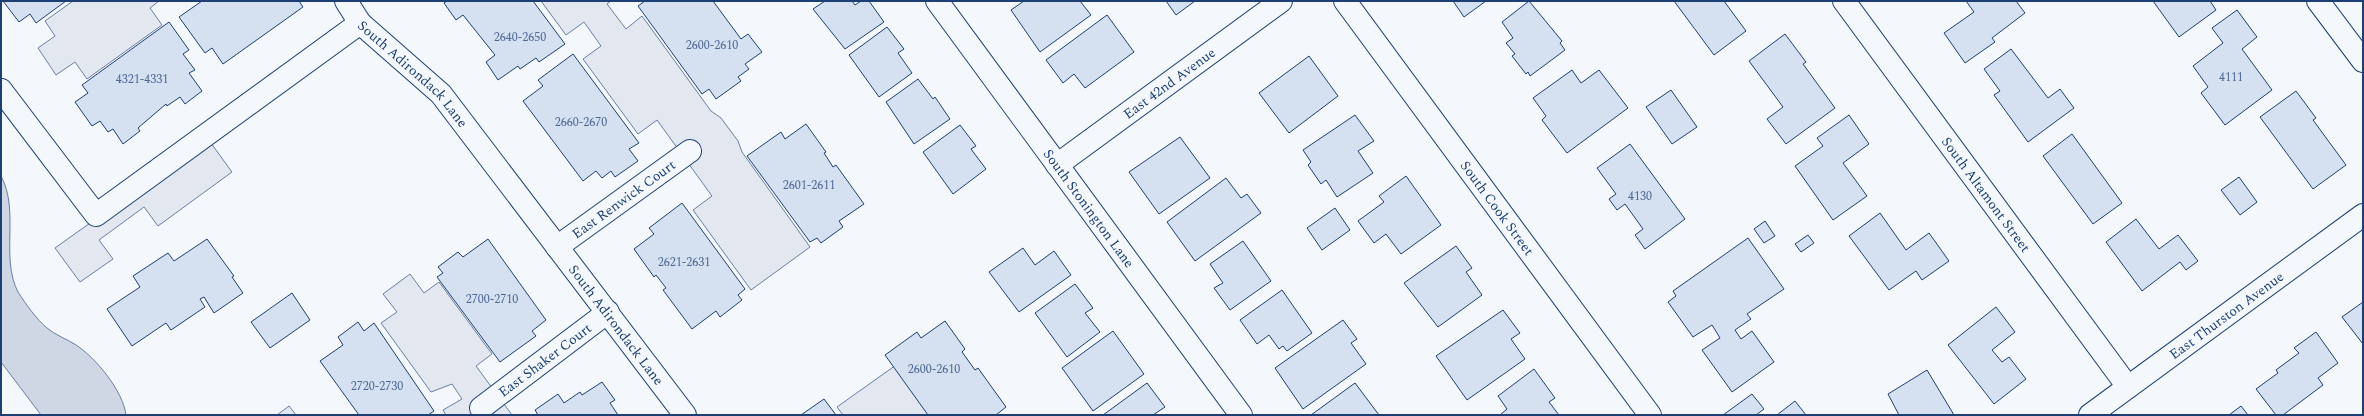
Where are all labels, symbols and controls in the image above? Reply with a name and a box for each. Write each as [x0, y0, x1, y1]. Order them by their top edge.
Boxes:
street label: South Adirondack Lane [353, 16, 473, 132]
house number: 2640-2650 [494, 28, 546, 47]
house number: 2600-2610 [686, 36, 738, 55]
street label: East 42nd Avenue [1119, 42, 1220, 124]
house number: 4111 [2219, 68, 2243, 87]
house number: 4321-4331 [116, 70, 168, 89]
house number: 2660-2670 [555, 113, 607, 132]
street label: South Altamont Street [1936, 132, 2036, 257]
street label: South Stonington Lane [1038, 145, 1140, 272]
street label: East Renwick Court [568, 155, 680, 244]
street label: South Cook Street [1455, 156, 1539, 260]
house number: 2601-2611 [783, 176, 835, 195]
house number: 4130 [1628, 187, 1652, 206]
house number: 2621-2631 [658, 253, 710, 272]
street label: South Adirondack Lane [563, 260, 669, 390]
street label: East Thurston Avenue [2165, 266, 2289, 365]
house number: 2700-2710 [466, 290, 518, 309]
street label: East Shaker Court [494, 318, 596, 402]
house number: 2600-2610 [908, 360, 960, 379]
house number: 2720-2730 [351, 377, 403, 396]

